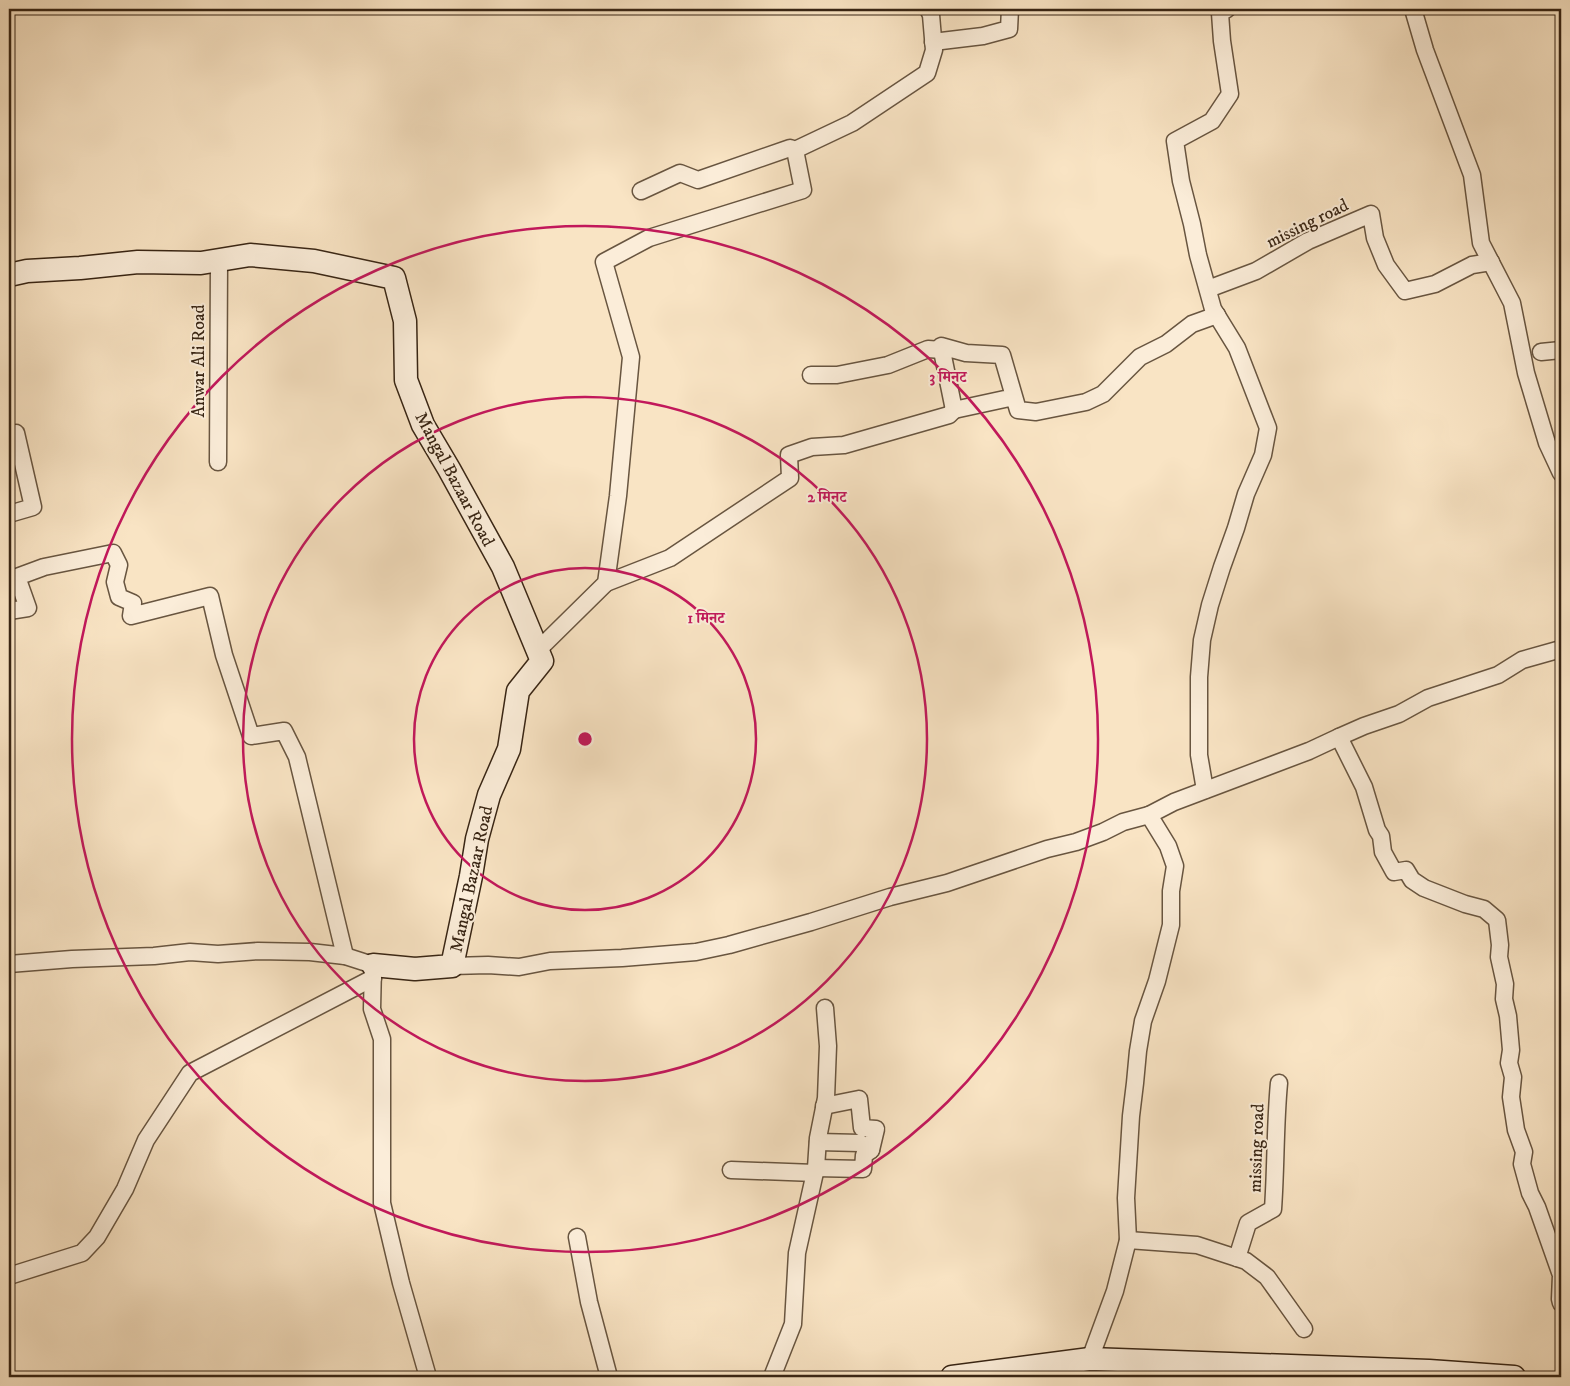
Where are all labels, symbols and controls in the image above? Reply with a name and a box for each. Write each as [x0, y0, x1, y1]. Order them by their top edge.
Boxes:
street label: missing road [1263, 195, 1352, 253]
street label: Anwar Ali Road [188, 304, 210, 418]
text: 3 मिनट [929, 368, 968, 387]
street label: Mangal Bazaar Road [409, 408, 499, 550]
text: 2 मिनट [807, 488, 848, 507]
text: 1 मिनट [687, 609, 726, 628]
centre of rings [576, 730, 594, 748]
street label: Mangal Bazaar Road [446, 804, 498, 954]
street label: missing road [1244, 1103, 1270, 1193]

